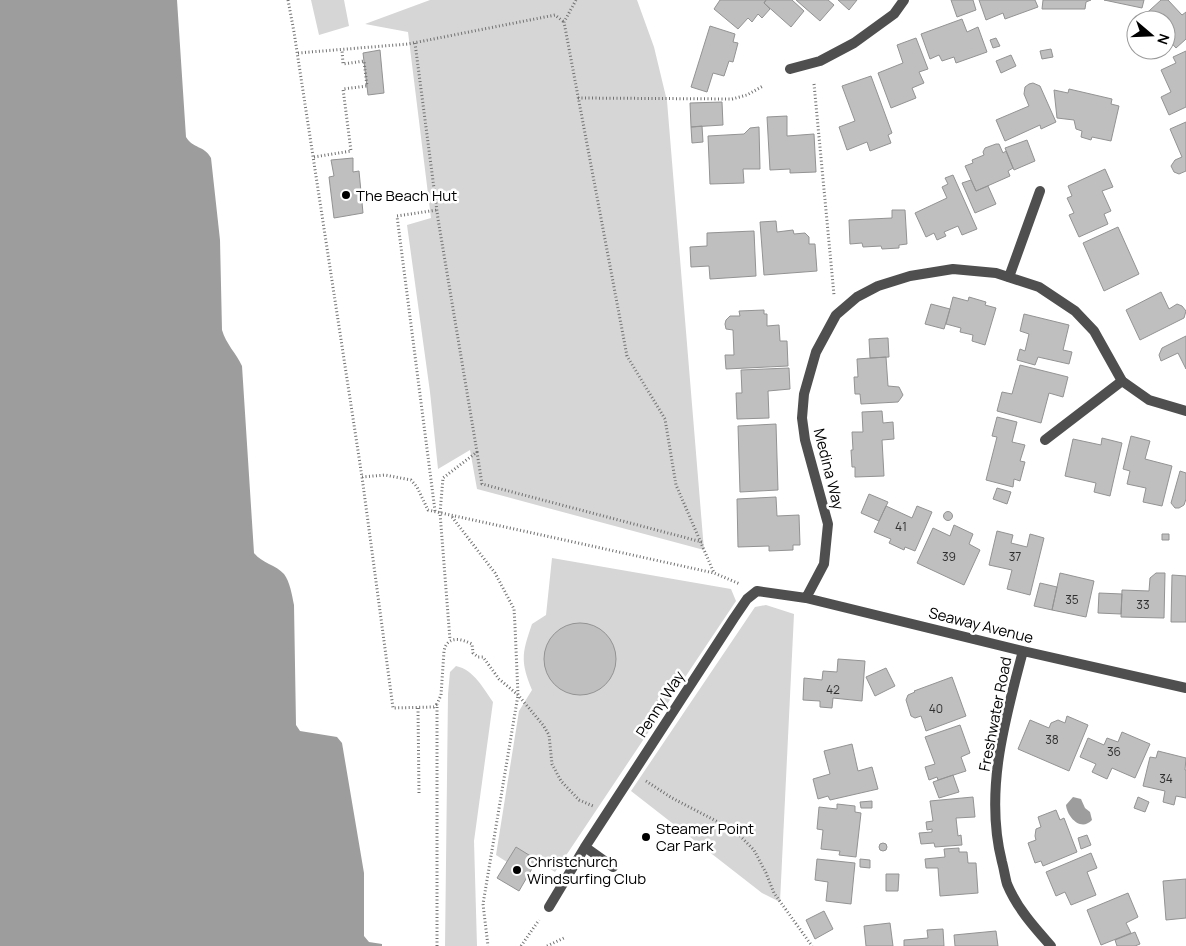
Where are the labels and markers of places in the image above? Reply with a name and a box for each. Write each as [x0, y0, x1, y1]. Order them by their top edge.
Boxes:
place label: The Beach Hut [356, 185, 457, 206]
marker: The Beach Hut [340, 189, 352, 201]
place label: Steamer Point Car Park [656, 818, 754, 856]
marker: Steamer Point Car Park [640, 831, 652, 843]
place label: Christchurch Windsurfing Club [527, 851, 646, 889]
marker: Christchurch Windsurfing Club [511, 864, 523, 876]

